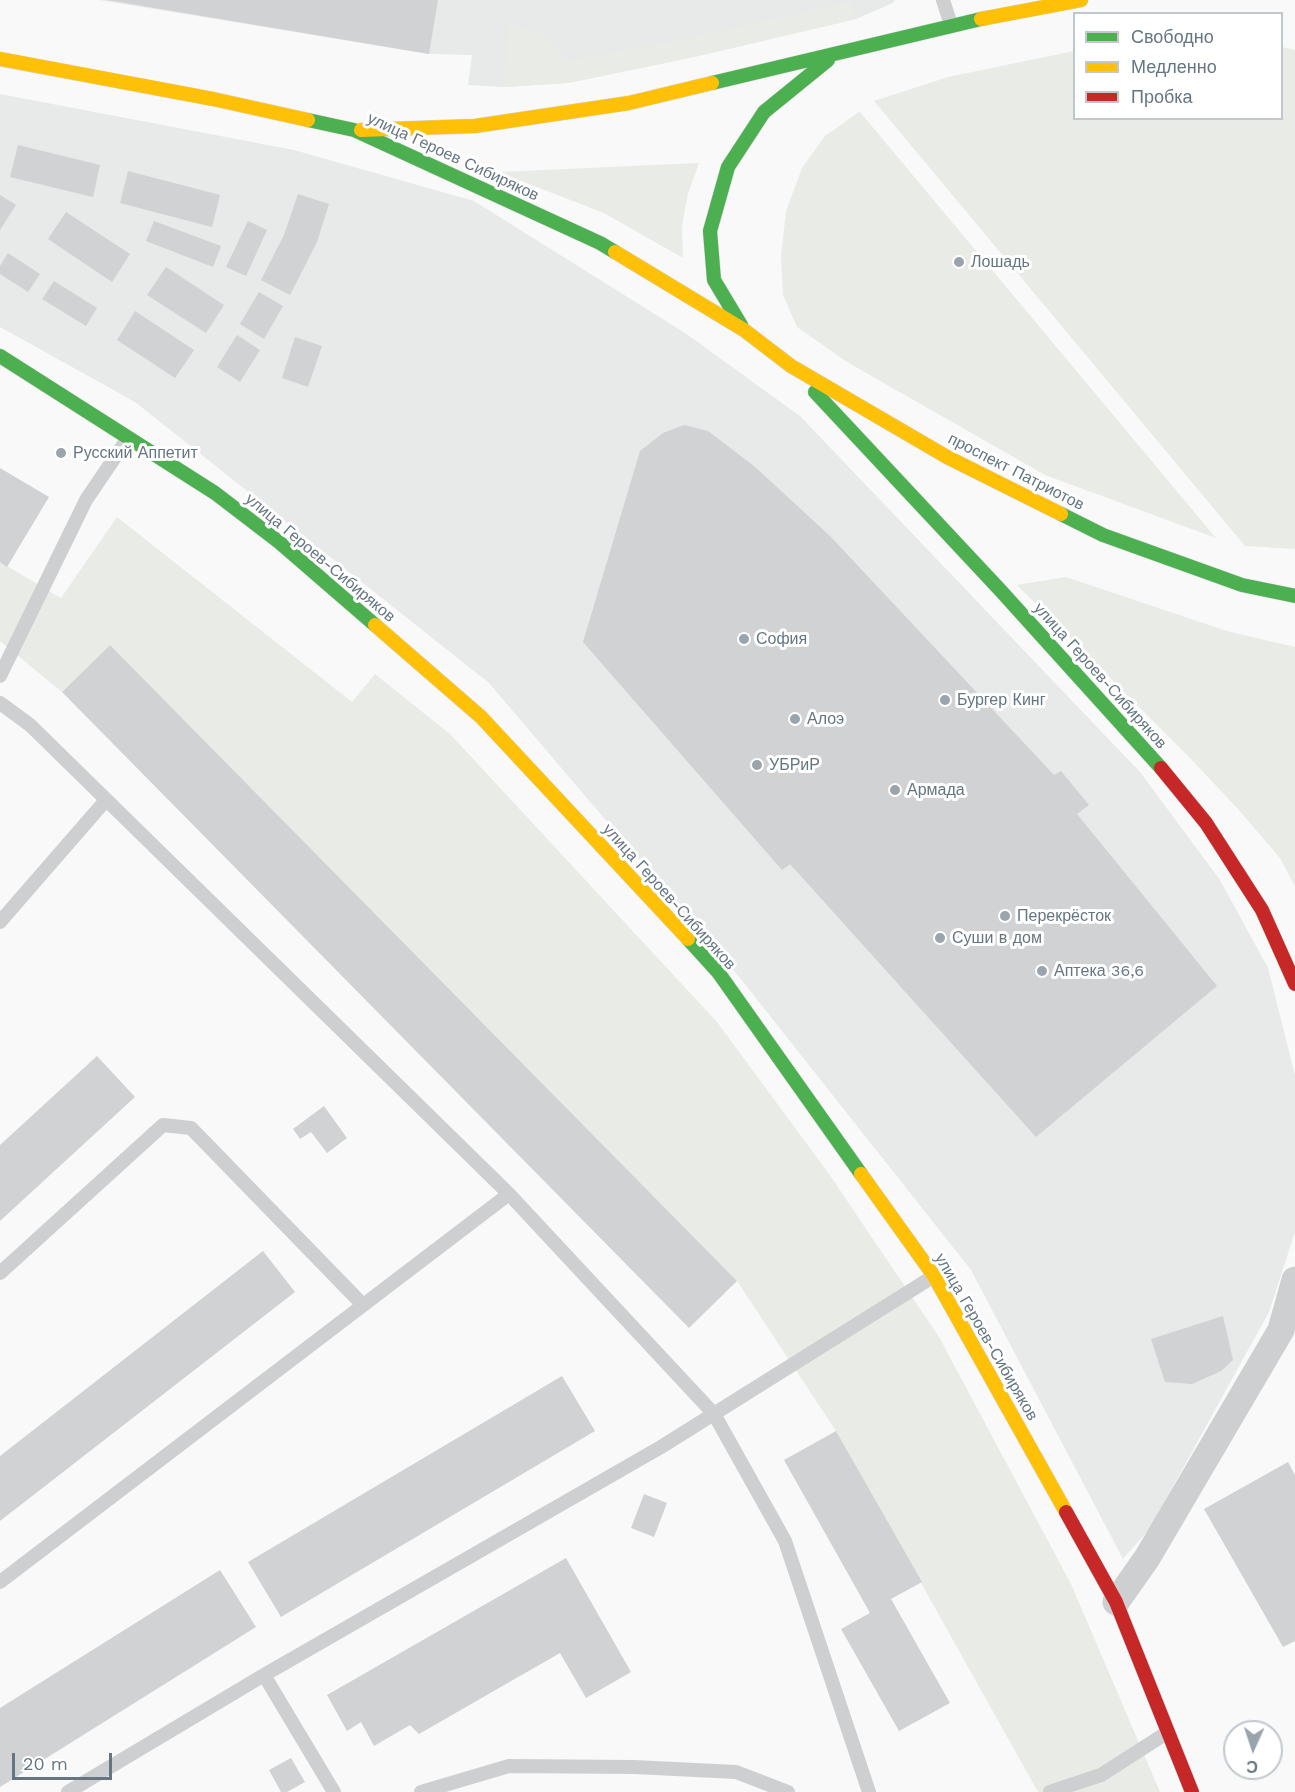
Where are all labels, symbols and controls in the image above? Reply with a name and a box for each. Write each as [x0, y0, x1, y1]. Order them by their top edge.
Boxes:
legend [1073, 12, 1283, 120]
text: Свободно [1131, 26, 1214, 47]
text: Медленно [1131, 56, 1217, 77]
text: Пробка [1131, 86, 1193, 107]
street label: улица Героев Сибиряков [364, 109, 542, 205]
place label: Лошадь [971, 252, 1030, 272]
marker: Лошадь [952, 255, 966, 269]
street label: проспект Патриотов [945, 429, 1087, 515]
place label: Русский Аппетит [73, 443, 198, 463]
marker: Русский Аппетит [54, 446, 68, 460]
street label: улица Героев-Сибиряков [241, 490, 399, 626]
street label: улица Героев-Сибиряков [1029, 599, 1171, 753]
place label: София [756, 629, 807, 649]
marker: София [737, 632, 751, 646]
place label: Бургер Кинг [957, 690, 1046, 710]
marker: Бургер Кинг [938, 693, 952, 707]
place label: Алоэ [807, 709, 844, 729]
marker: Алоэ [788, 712, 802, 726]
place label: УБРиР [769, 755, 820, 775]
marker: УБРиР [750, 758, 764, 772]
place label: Армада [907, 780, 965, 800]
marker: Армада [888, 783, 902, 797]
street label: улица Героев-Сибиряков [598, 820, 740, 974]
place label: Перекрёсток [1017, 906, 1111, 926]
marker: Перекрёсток [998, 909, 1012, 923]
place label: Суши в дом [952, 928, 1042, 948]
marker: Суши в дом [933, 931, 947, 945]
place label: Аптека 36,6 [1054, 961, 1144, 981]
marker: Аптека 36,6 [1035, 964, 1049, 978]
street label: улица Героев-Сибиряков [930, 1250, 1042, 1424]
north arrow [1223, 1720, 1283, 1780]
scale bar [15, 1741, 116, 1779]
text: 20 m [23, 1753, 68, 1774]
text: С [1246, 1757, 1258, 1776]

